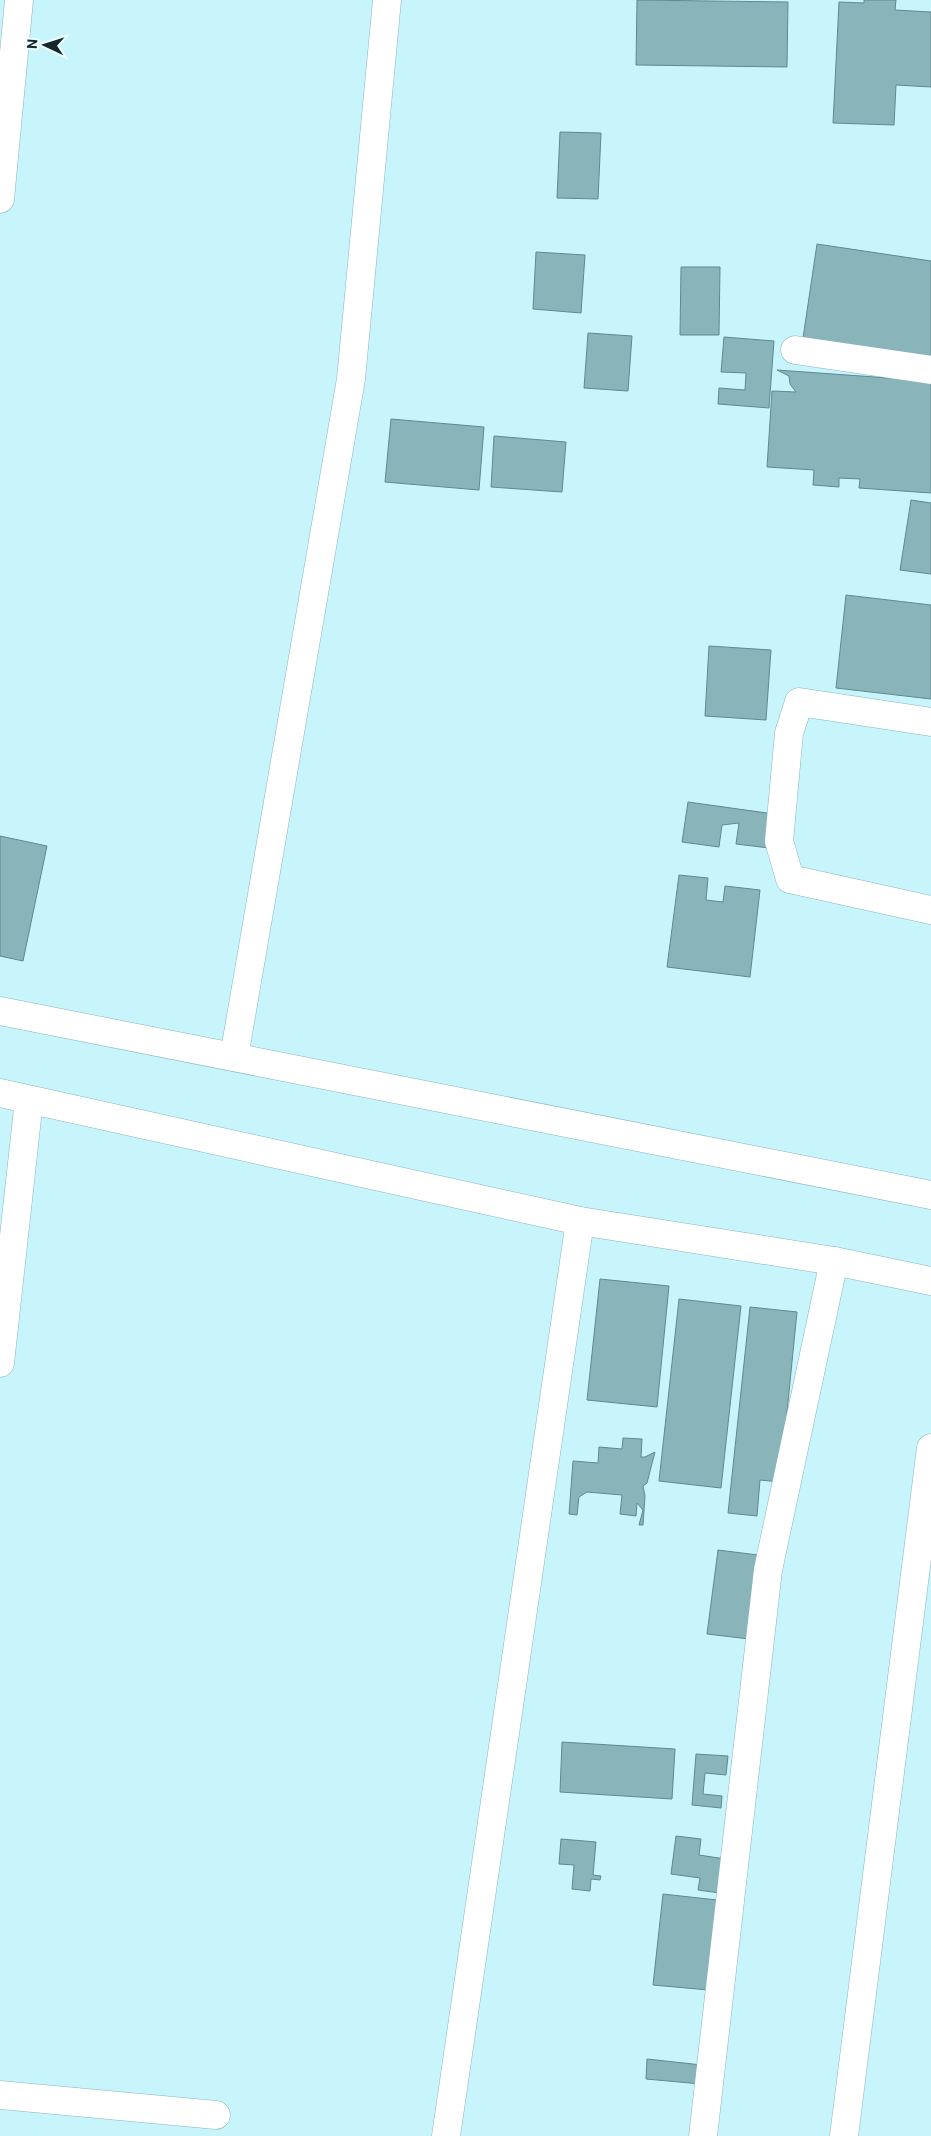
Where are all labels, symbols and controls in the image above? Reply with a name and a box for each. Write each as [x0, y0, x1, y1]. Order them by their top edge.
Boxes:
north arrow [20, 20, 70, 70]
text: N [24, 39, 40, 50]

